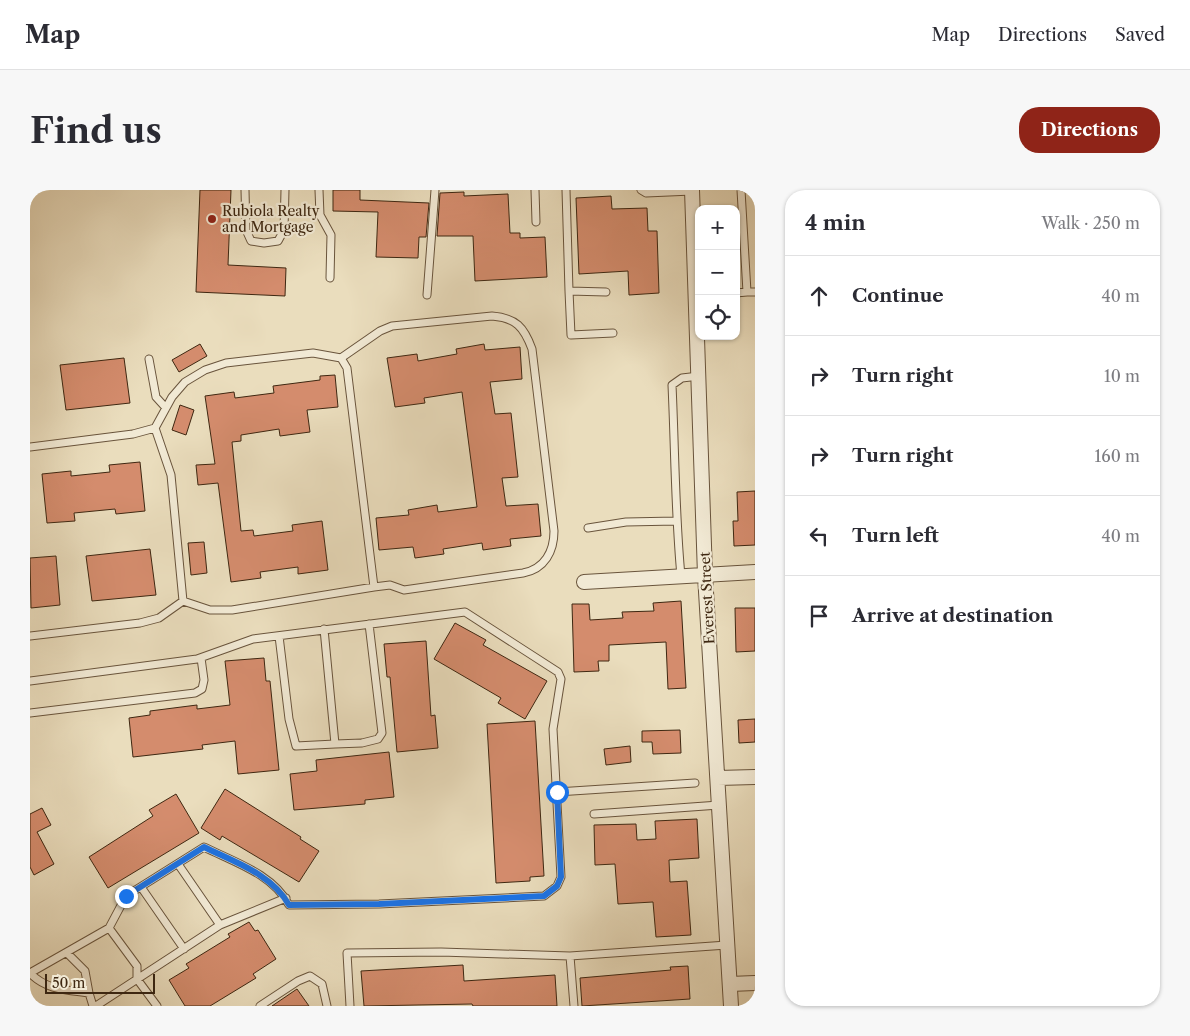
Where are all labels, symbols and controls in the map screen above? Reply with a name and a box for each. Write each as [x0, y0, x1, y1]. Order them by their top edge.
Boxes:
text: Map [25, 20, 80, 49]
text: Map [931, 24, 970, 46]
text: Directions [998, 24, 1087, 46]
text: Saved [1115, 24, 1165, 46]
button: Directions [1019, 107, 1160, 153]
text: Find us [30, 109, 162, 152]
place label: Rubiola Realty and Mortgage [222, 202, 320, 236]
map controls [695, 205, 740, 340]
button: + [695, 205, 740, 250]
text: 4 min [805, 210, 866, 235]
marker: Rubiola Realty and Mortgage [206, 213, 218, 225]
text: Walk · 250 m [1042, 213, 1140, 233]
button: − [695, 250, 740, 295]
icon: ahead [805, 282, 833, 310]
text: Continue [852, 284, 944, 307]
text: 40 m [1101, 286, 1140, 306]
button: locate [695, 295, 740, 340]
icon: right [805, 362, 833, 390]
text: Turn right [852, 364, 953, 387]
text: 10 m [1104, 366, 1140, 386]
icon: right [805, 442, 833, 470]
text: Turn right [852, 444, 953, 467]
text: 160 m [1095, 446, 1140, 466]
icon: left [805, 522, 833, 550]
text: Turn left [852, 524, 939, 547]
text: 40 m [1101, 526, 1140, 546]
street label: Everest Street [696, 551, 718, 645]
icon: arrive [805, 602, 833, 630]
text: Arrive at destination [852, 604, 1053, 627]
route start [546, 781, 569, 804]
route end [115, 885, 138, 908]
scale bar [45, 971, 155, 994]
text: 50 m [52, 974, 85, 992]

